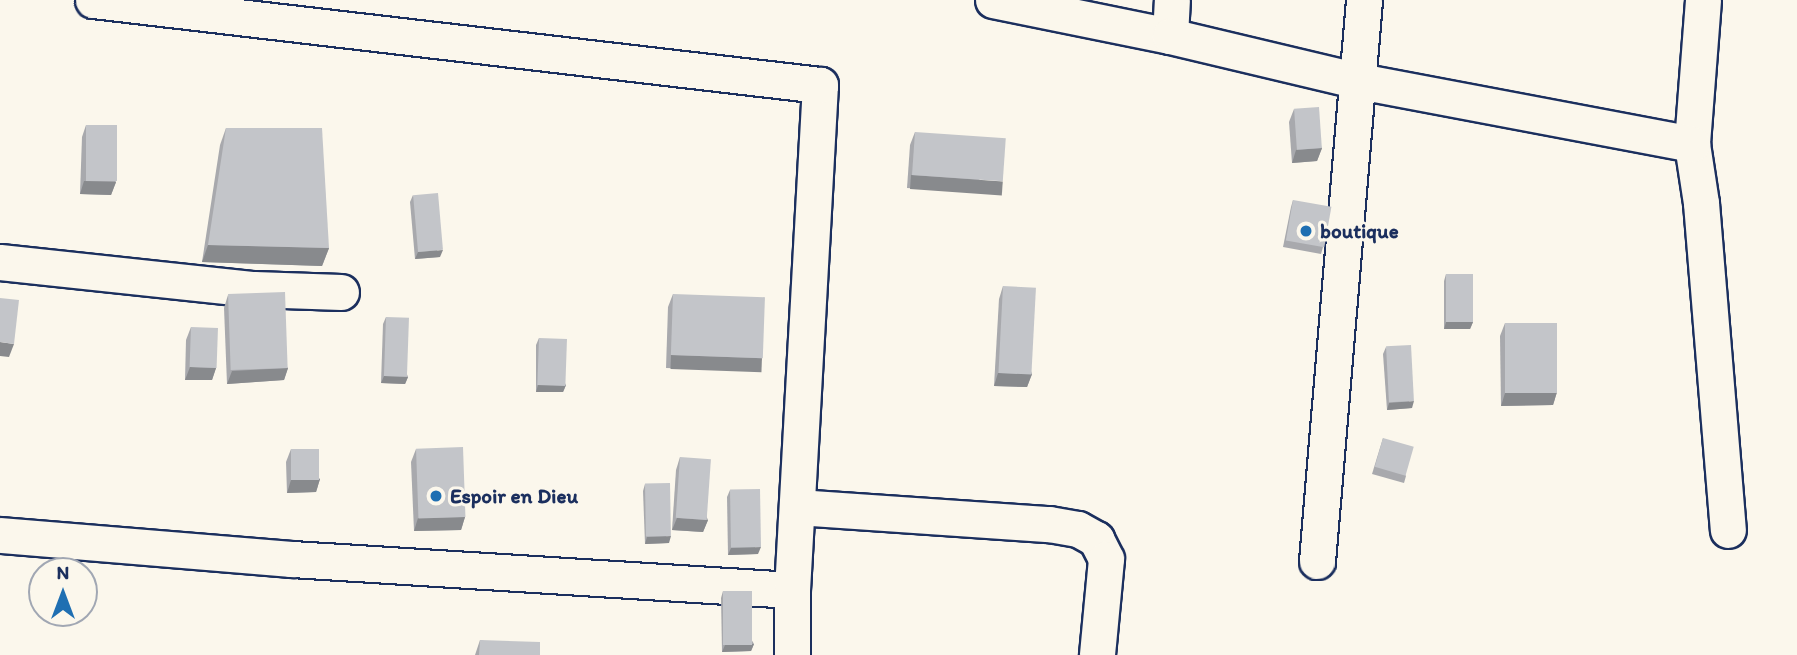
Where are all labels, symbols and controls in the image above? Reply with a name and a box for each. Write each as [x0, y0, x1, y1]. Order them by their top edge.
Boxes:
place label: boutique [1320, 218, 1399, 244]
marker: boutique [1298, 223, 1314, 239]
place label: Espoir en Dieu [450, 483, 578, 509]
marker: Espoir en Dieu [428, 488, 444, 504]
north arrow [28, 557, 98, 627]
text: N [57, 561, 69, 584]

